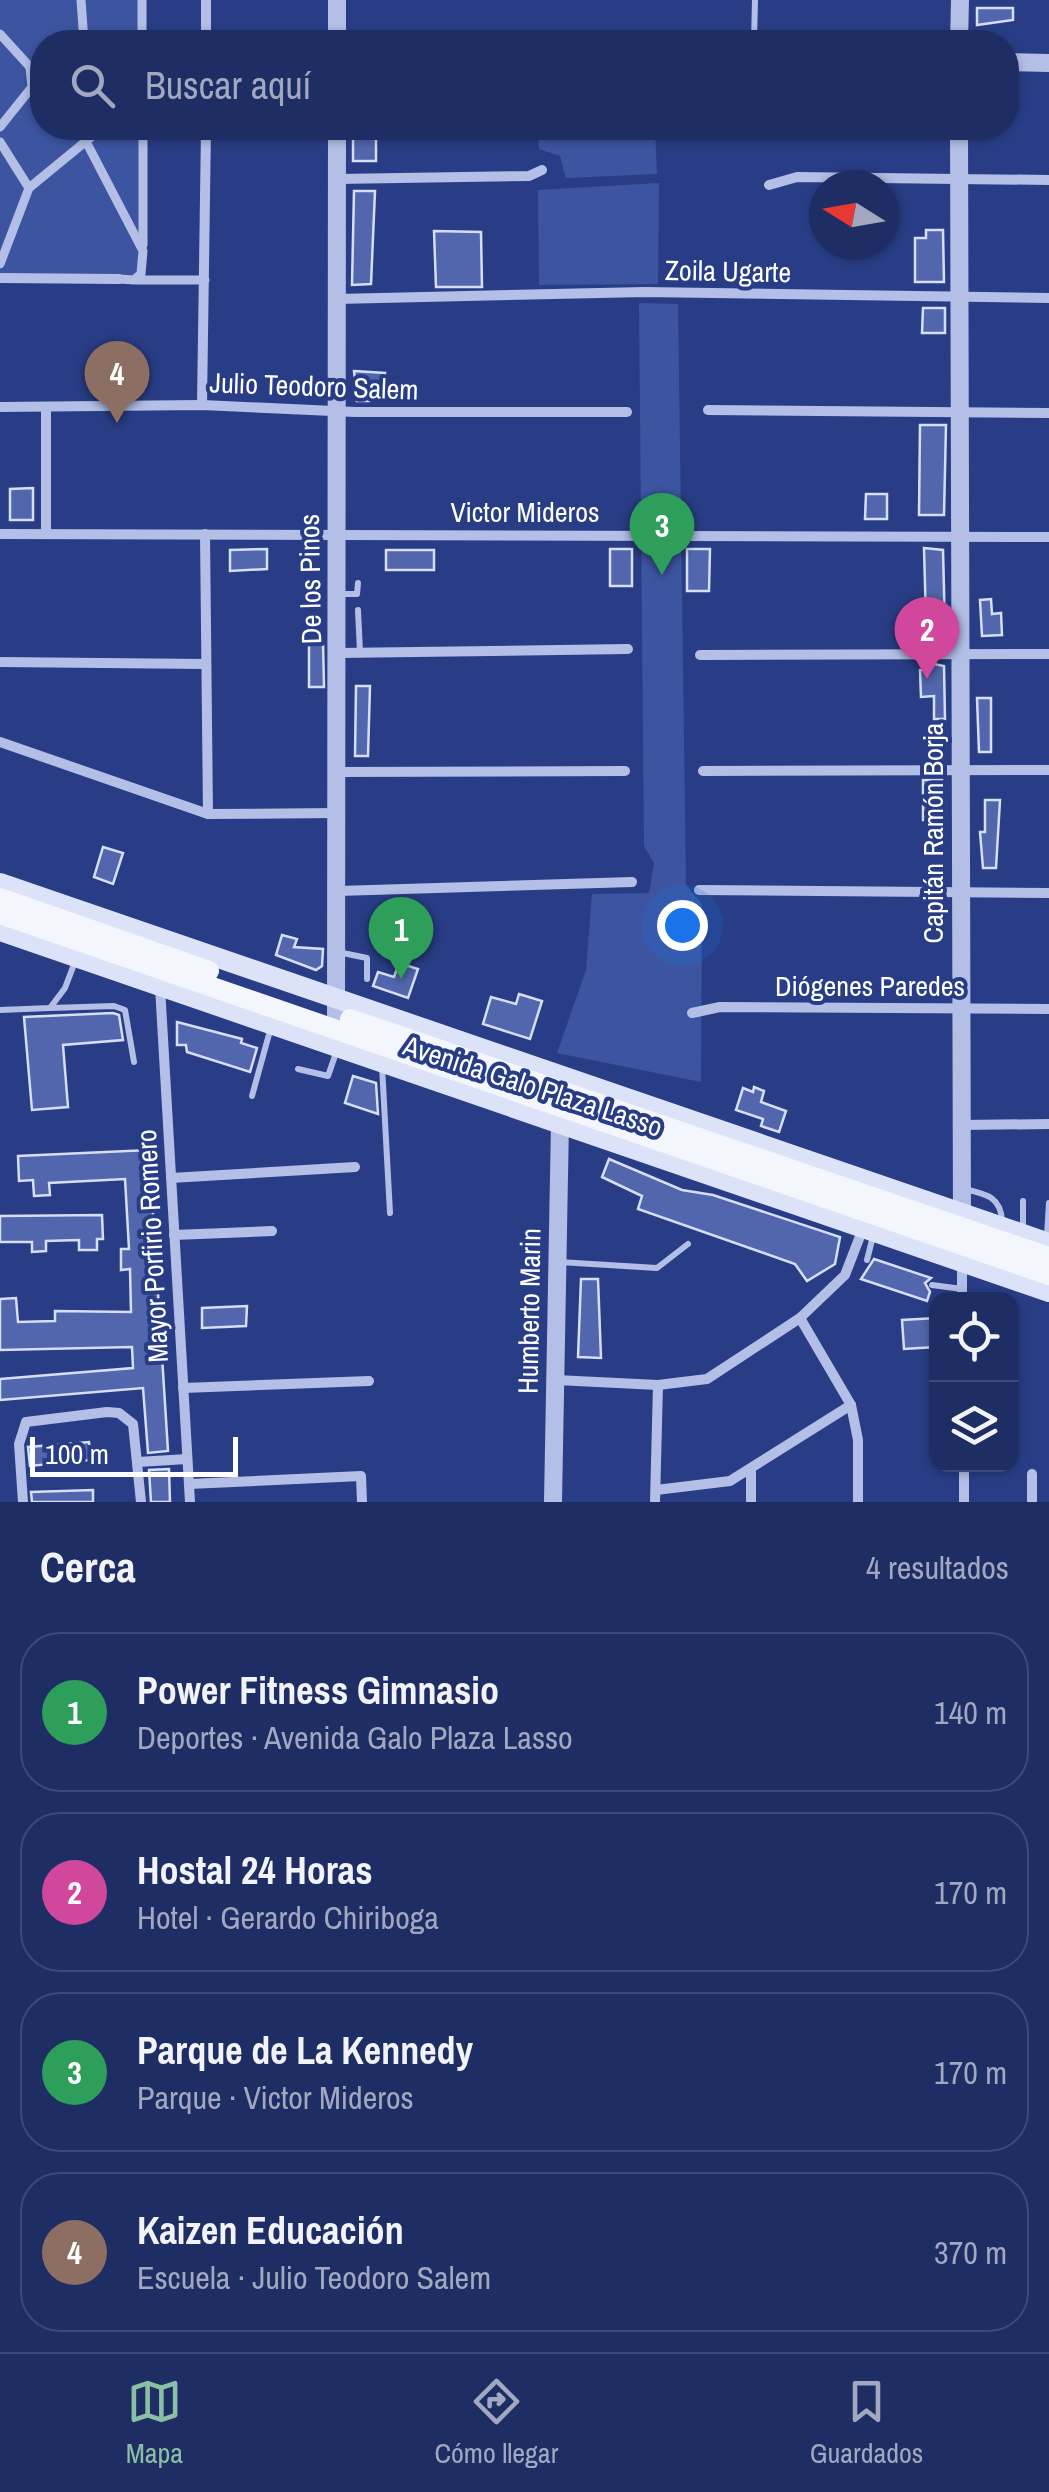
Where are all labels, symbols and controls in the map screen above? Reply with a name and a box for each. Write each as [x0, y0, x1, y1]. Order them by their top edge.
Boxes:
search box [30, 30, 1019, 140]
icon: search [65, 58, 120, 113]
text: Buscar aquí [145, 60, 311, 111]
north arrow [809, 170, 899, 260]
street label: Zoila Ugarte [665, 251, 791, 291]
pin: 4 [84, 340, 150, 423]
street label: Julio Teodoro Salem [209, 363, 419, 409]
pin: 3 [630, 492, 694, 575]
street label: Victor Mideros [451, 493, 599, 531]
street label: De los Pinos [290, 514, 330, 644]
pin: 2 [894, 596, 960, 679]
street label: Capitán Ramón Borja [914, 722, 952, 943]
pin: 1 [368, 896, 434, 979]
your location [657, 900, 708, 951]
street label: Diógenes Paredes [775, 967, 965, 1005]
street label: Avenida Galo Plaza Lasso [398, 1026, 667, 1146]
street label: Mayor Porfirio Romero [127, 1128, 177, 1364]
street label: Humberto Marin [509, 1228, 549, 1394]
map controls [929, 1292, 1019, 1472]
button: locate [929, 1292, 1019, 1382]
button: layers [929, 1382, 1019, 1472]
scale bar [30, 1432, 238, 1476]
text: 100 m [45, 1435, 109, 1473]
text: Cerca [40, 1539, 136, 1595]
text: 4 resultados [866, 1546, 1009, 1589]
text: Power Fitness Gimnasio [137, 1665, 499, 1716]
text: 1 [67, 1691, 82, 1734]
text: 140 m [934, 1691, 1007, 1734]
text: Deportes · Avenida Galo Plaza Lasso [137, 1716, 573, 1759]
text: Hostal 24 Horas [137, 1845, 373, 1896]
text: 2 [67, 1871, 82, 1914]
text: 170 m [934, 1871, 1007, 1914]
text: Hotel · Gerardo Chiriboga [137, 1896, 439, 1939]
text: Parque de La Kennedy [137, 2025, 473, 2076]
text: 3 [67, 2051, 82, 2094]
text: 170 m [934, 2051, 1007, 2094]
text: Parque · Victor Mideros [137, 2076, 414, 2119]
text: Kaizen Educación [137, 2205, 404, 2256]
text: 4 [67, 2231, 82, 2274]
text: 370 m [934, 2231, 1007, 2274]
text: Escuela · Julio Teodoro Salem [137, 2256, 491, 2299]
tab: Mapa [126, 2374, 183, 2472]
tab: Cómo llegar [435, 2374, 558, 2472]
tab: Guardados [810, 2374, 923, 2472]

